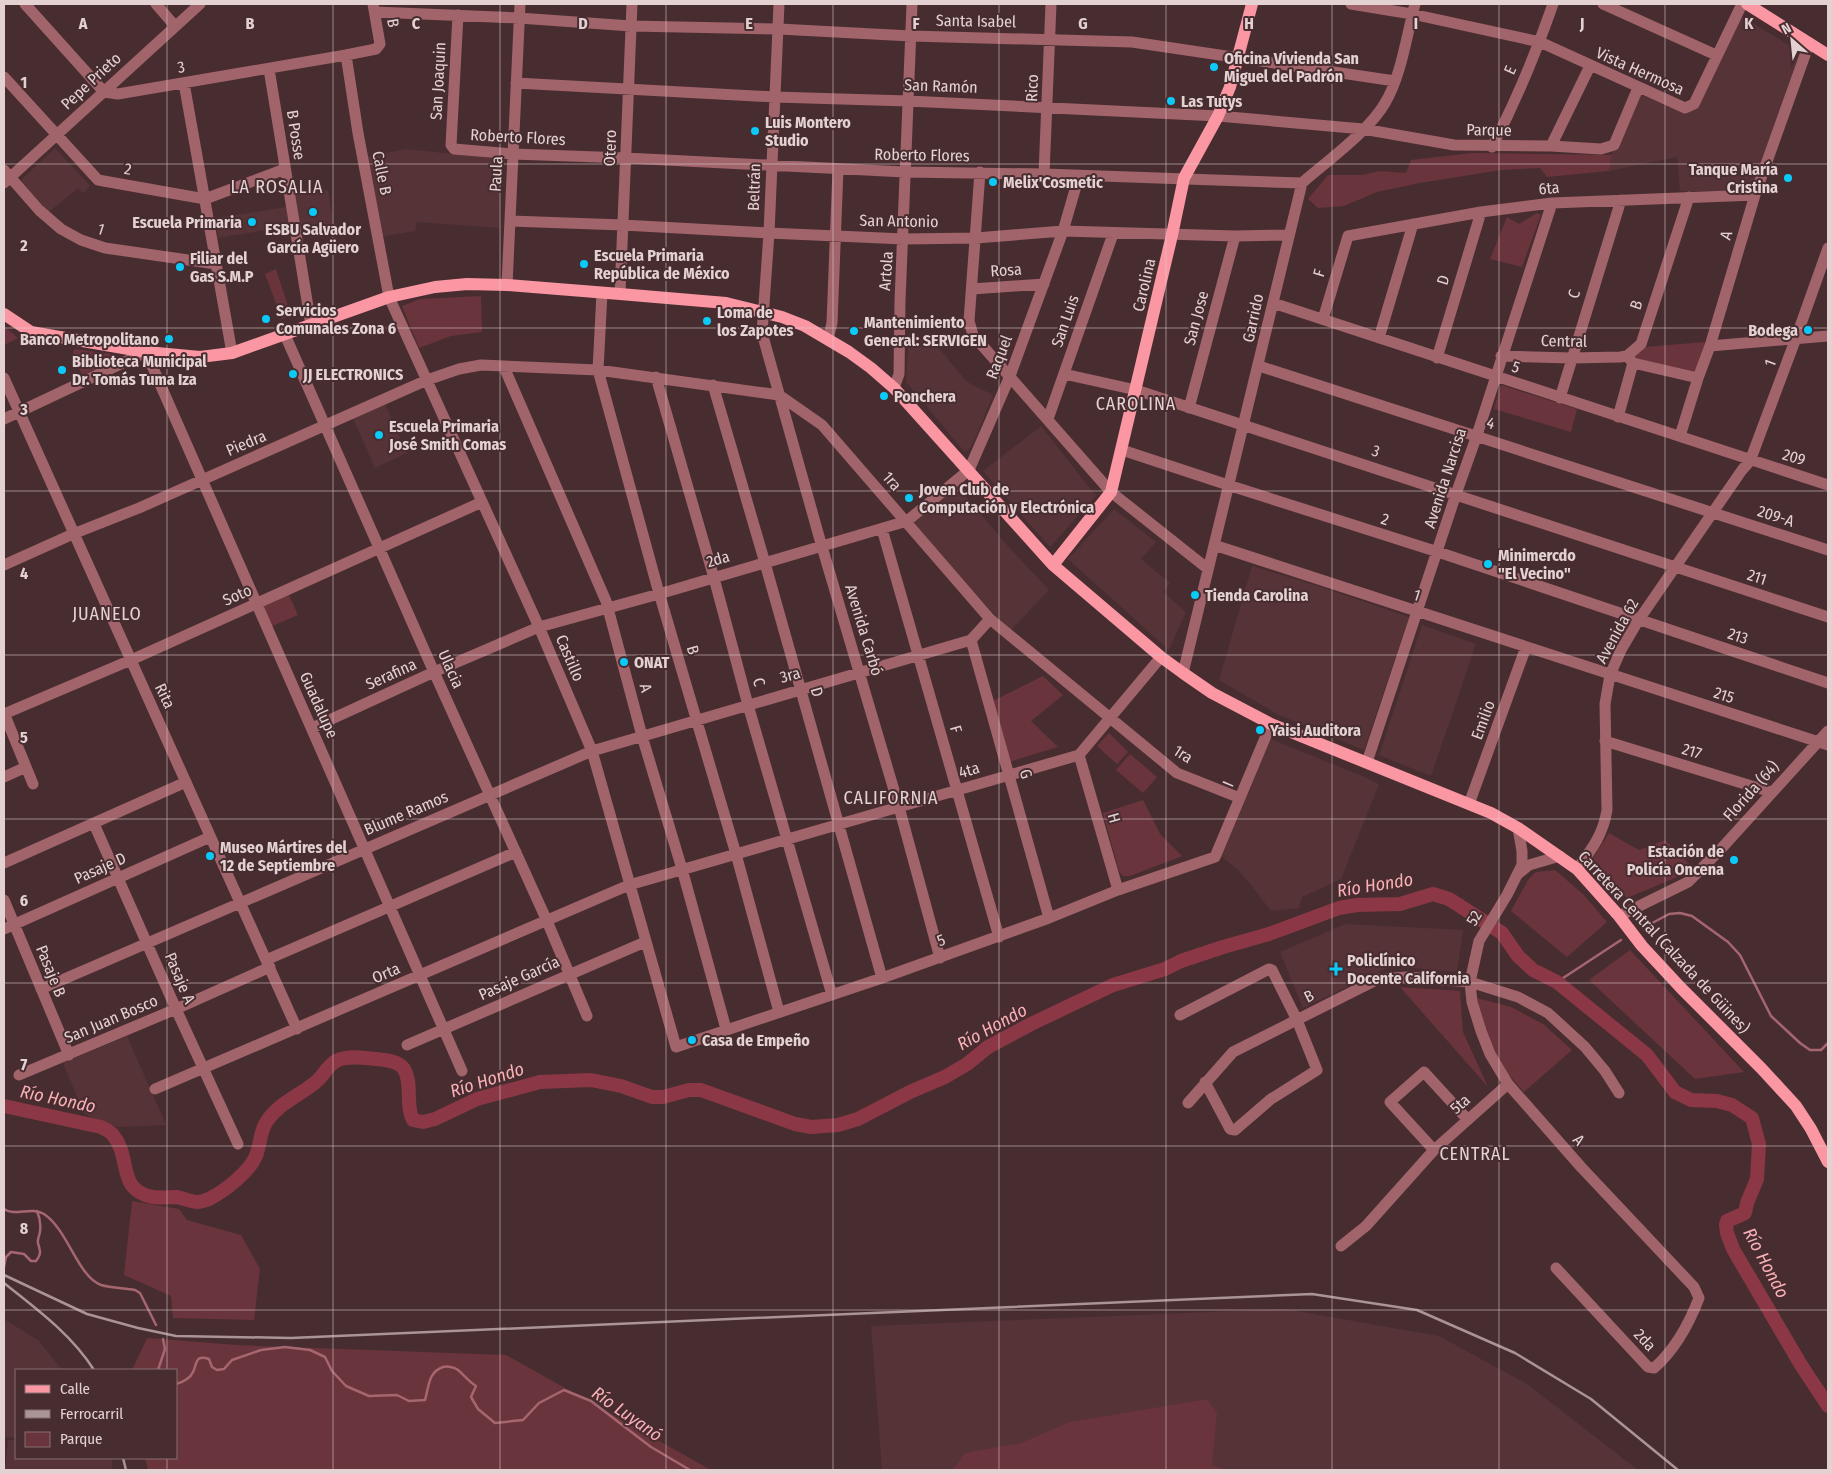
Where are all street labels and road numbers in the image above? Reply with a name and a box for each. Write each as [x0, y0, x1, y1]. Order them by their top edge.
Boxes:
street label: Santa Isabel [936, 11, 1016, 31]
street label: B [383, 17, 403, 29]
street label: San Joaquin [426, 42, 450, 120]
street label: Vista Hermosa [1593, 43, 1687, 99]
street label: Pepe Prieto [57, 48, 125, 114]
street label: 3 [176, 57, 186, 77]
street label: E [1500, 63, 1520, 77]
street label: Rico [1022, 74, 1042, 102]
street label: San Ramón [904, 75, 978, 97]
street label: B Posse [283, 109, 309, 161]
street label: Parque [1466, 120, 1512, 140]
street label: Roberto Flores [470, 125, 566, 149]
street label: Otero [600, 129, 620, 167]
street label: Roberto Flores [874, 145, 970, 165]
street label: Calle B [368, 149, 396, 197]
street label: Paula [486, 156, 506, 192]
street label: 2 [123, 159, 133, 179]
street label: Beltrán [744, 163, 764, 211]
street label: 6ta [1538, 178, 1560, 198]
street label: San Antonio [859, 211, 939, 231]
street label: 1 [95, 219, 107, 239]
street label: A [1716, 228, 1736, 242]
street label: Artola [875, 251, 897, 291]
street label: Carolina [1129, 256, 1159, 313]
street label: Rosa [990, 259, 1023, 281]
street label: F [1309, 267, 1329, 279]
street label: D [1433, 273, 1453, 287]
street label: C [1564, 287, 1584, 301]
street label: San Jose [1180, 289, 1212, 347]
street label: San Luis [1047, 292, 1083, 350]
street label: Garrido [1239, 292, 1267, 344]
street label: B [1626, 298, 1646, 312]
street label: Central [1541, 331, 1587, 351]
street label: Raquel [982, 332, 1016, 382]
street label: 5 [1510, 357, 1522, 377]
street label: 1 [1760, 357, 1780, 369]
street label: 4 [1484, 413, 1498, 433]
street label: Avenida Narcisa [1420, 425, 1470, 530]
street label: Piedra [223, 426, 269, 460]
street label: 3 [1370, 441, 1382, 461]
street label: 209 [1780, 445, 1808, 470]
street label: 1ra [879, 468, 906, 495]
street label: 209-A [1755, 501, 1797, 531]
street label: 2 [1379, 509, 1391, 529]
street label: 2da [704, 547, 732, 571]
street label: 211 [1745, 565, 1769, 589]
street label: Soto [220, 580, 254, 610]
street label: Avenida Carbó [841, 582, 887, 678]
street label: 1 [1411, 585, 1423, 605]
street label: Avenida 62 [1592, 595, 1642, 667]
street label: 213 [1725, 624, 1751, 648]
street label: Castillo [552, 632, 588, 684]
street label: B [683, 643, 703, 657]
street label: Ulacia [434, 647, 468, 691]
street label: Serafina [363, 654, 419, 694]
street label: 3ra [778, 663, 802, 687]
street label: Guadalupe [296, 669, 342, 741]
street label: C [749, 676, 769, 688]
street label: Rita [151, 680, 179, 712]
street label: A [636, 681, 656, 695]
street label: 215 [1711, 683, 1737, 707]
street label: D [807, 685, 827, 699]
street label: Emilio [1467, 698, 1499, 742]
street label: F [946, 723, 966, 735]
street label: 217 [1680, 739, 1705, 763]
street label: 1ra [1170, 741, 1196, 767]
street label: Florida (64) [1719, 757, 1783, 825]
street label: 4ta [956, 758, 982, 782]
street label: G [1016, 767, 1036, 781]
street label: I [1218, 778, 1238, 790]
street label: Blume Ramos [361, 787, 451, 839]
street label: H [1104, 811, 1124, 825]
street label: Carretera Central (Calzada de Güines) [1574, 847, 1754, 1037]
street label: Pasaje D [71, 848, 129, 888]
street label: 52 [1462, 907, 1486, 929]
street label: 5 [934, 930, 948, 950]
street label: Pasaje B [32, 942, 70, 1000]
street label: Pasaje A [161, 950, 199, 1007]
street label: Pasaje García [476, 952, 562, 1004]
street label: Orta [369, 959, 403, 987]
street label: B [1301, 985, 1317, 1006]
street label: San Juan Bosco [61, 991, 161, 1047]
street label: 5ta [1446, 1090, 1474, 1118]
street label: A [1569, 1131, 1589, 1150]
street label: 2da [1630, 1325, 1660, 1355]

